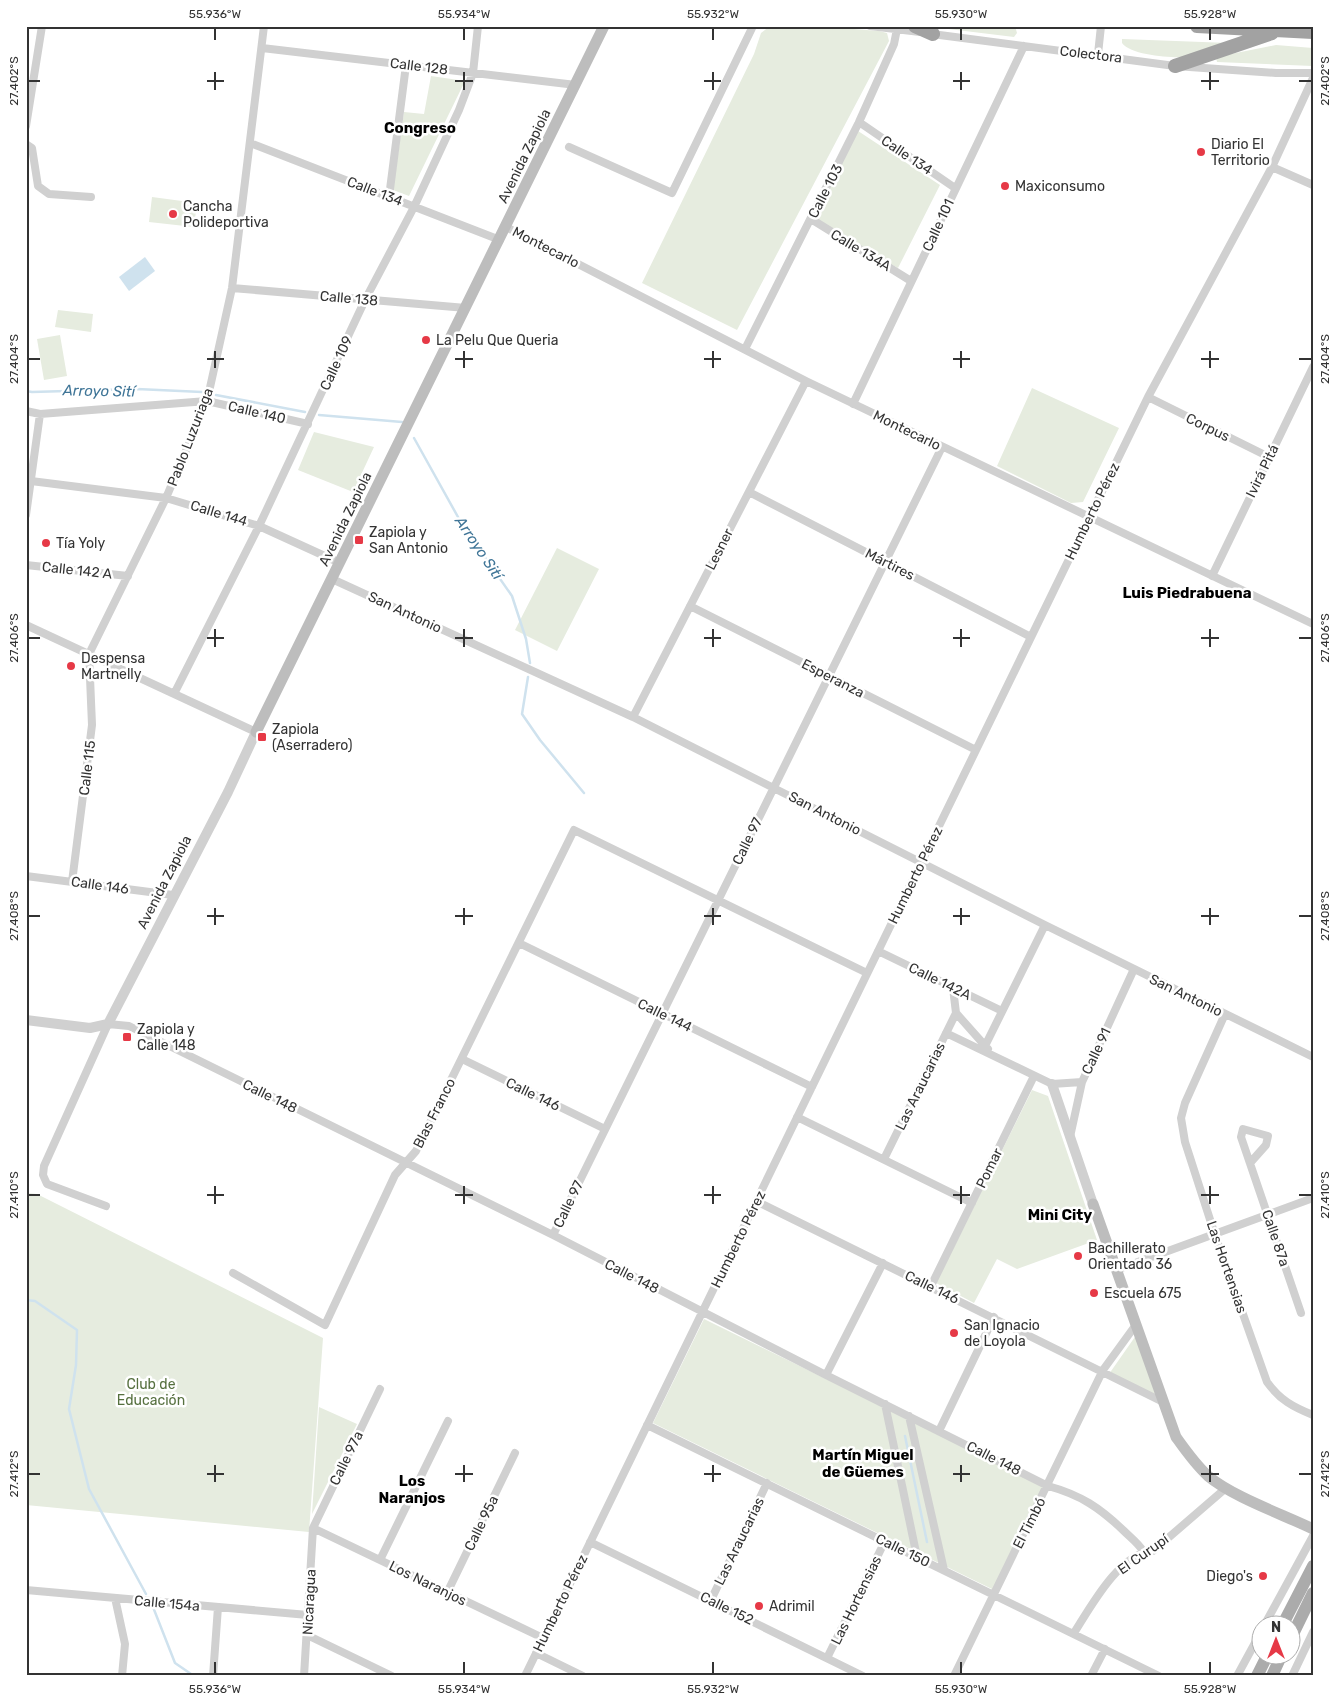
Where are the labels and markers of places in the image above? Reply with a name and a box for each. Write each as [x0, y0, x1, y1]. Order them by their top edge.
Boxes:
place label: Diario El Territorio [1211, 136, 1270, 169]
marker: Diario El Territorio [1195, 146, 1207, 158]
place label: Maxiconsumo [1015, 178, 1105, 195]
marker: Maxiconsumo [999, 180, 1011, 192]
place label: Cancha Polideportiva [183, 198, 269, 231]
marker: Cancha Polideportiva [167, 208, 179, 220]
place label: La Pelu Que Queria [436, 332, 558, 349]
marker: La Pelu Que Queria [420, 334, 432, 346]
place label: Zapiola y San Antonio [369, 524, 448, 557]
marker: Zapiola y San Antonio [353, 534, 365, 546]
place label: Tía Yoly [56, 535, 106, 552]
marker: Tía Yoly [40, 537, 52, 549]
place label: Despensa Martnelly [81, 650, 145, 683]
marker: Despensa Martnelly [65, 660, 77, 672]
place label: Zapiola (Aserradero) [272, 721, 352, 754]
marker: Zapiola (Aserradero) [256, 731, 268, 743]
place label: Zapiola y Calle 148 [137, 1021, 196, 1054]
marker: Zapiola y Calle 148 [121, 1031, 133, 1043]
place label: Bachillerato Orientado 36 [1088, 1240, 1172, 1273]
marker: Bachillerato Orientado 36 [1072, 1250, 1084, 1262]
place label: Escuela 675 [1104, 1285, 1182, 1302]
marker: Escuela 675 [1088, 1287, 1100, 1299]
place label: San Ignacio de Loyola [964, 1317, 1040, 1350]
marker: San Ignacio de Loyola [948, 1327, 960, 1339]
place label: Diego's [1206, 1568, 1253, 1585]
marker: Diego's [1257, 1570, 1269, 1582]
place label: Adrimil [769, 1598, 815, 1615]
marker: Adrimil [753, 1600, 765, 1612]

